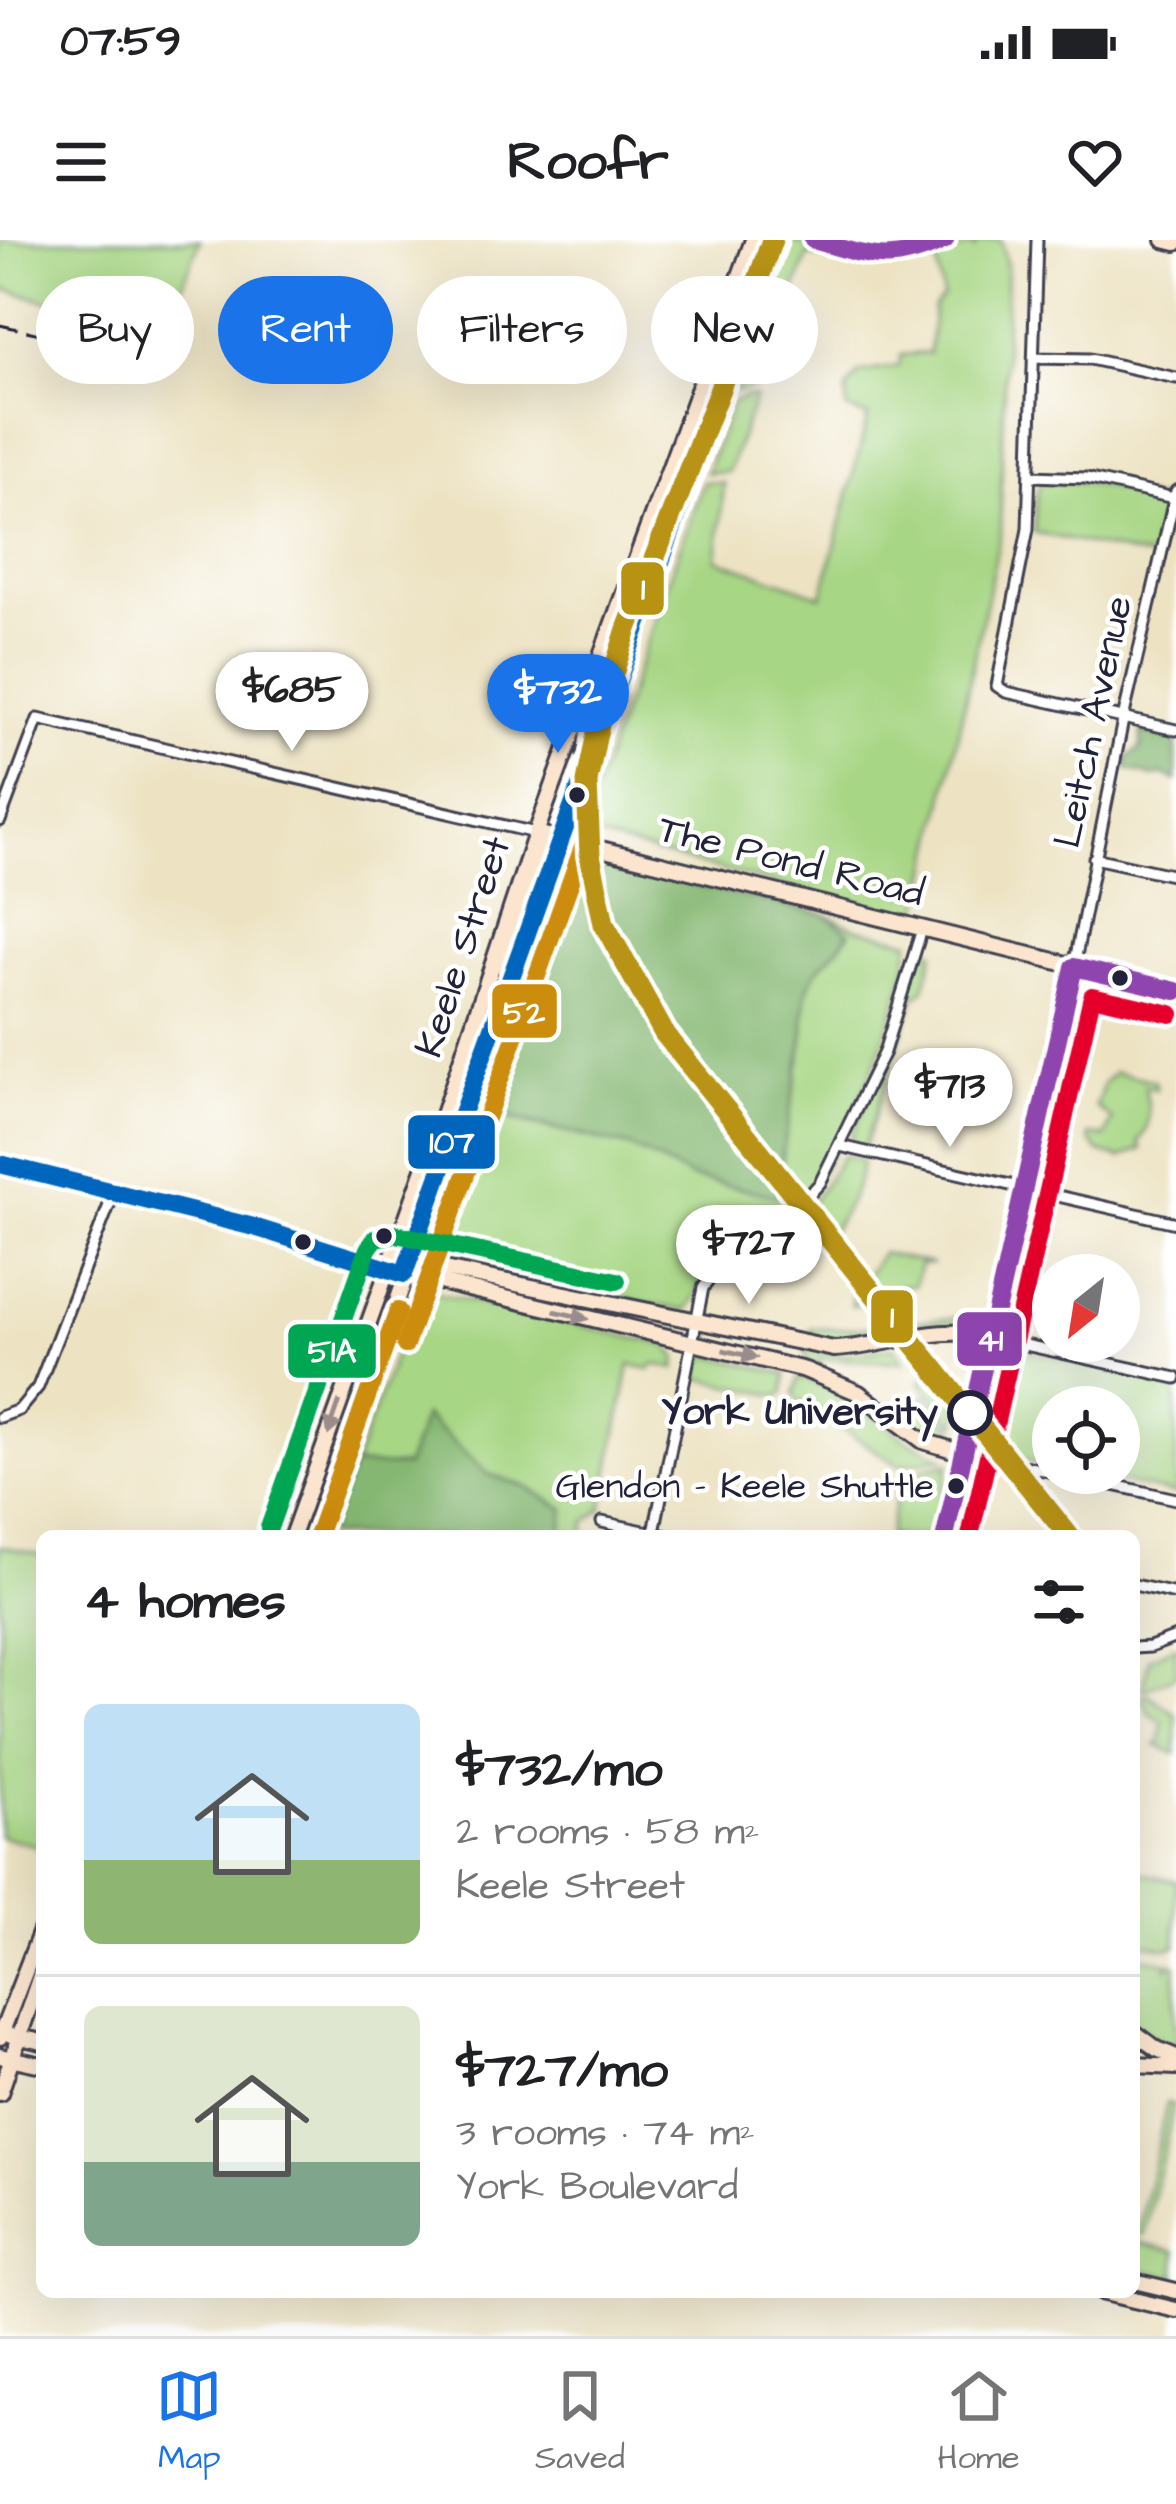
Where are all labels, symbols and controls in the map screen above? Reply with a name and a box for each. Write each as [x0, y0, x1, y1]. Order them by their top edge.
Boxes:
text: 07:59 [60, 11, 181, 73]
text: Roofr [507, 125, 669, 200]
icon: menu [48, 129, 114, 195]
icon: heart [1062, 129, 1128, 195]
chip: Buy [36, 276, 194, 384]
chip: Rent [218, 276, 393, 384]
chip: Filters [417, 276, 627, 384]
chip: New [651, 276, 818, 384]
line badge: 1 [619, 560, 666, 617]
text: 1 [641, 567, 646, 613]
street label: Leitch Avenue [1041, 591, 1147, 853]
pin: $685 [221, 652, 363, 754]
pin: $732 [487, 654, 629, 756]
text: $685 [242, 664, 342, 718]
text: $732 [514, 666, 602, 720]
unlabelled marker [566, 784, 588, 806]
street label: The Pond Road [653, 803, 929, 921]
street label: Keele Street [403, 830, 525, 1064]
unlabelled marker [1109, 967, 1131, 989]
line badge: 52 [490, 982, 559, 1040]
text: 52 [503, 990, 545, 1036]
pin: $713 [879, 1048, 1021, 1150]
text: $713 [915, 1060, 985, 1114]
line badge: 107 [406, 1113, 497, 1171]
text: 107 [429, 1120, 475, 1166]
pin: $727 [678, 1205, 820, 1307]
text: $727 [703, 1217, 795, 1271]
unlabelled marker [373, 1225, 395, 1247]
unlabelled marker [292, 1231, 314, 1253]
north arrow [1032, 1254, 1140, 1362]
map controls [1032, 1254, 1140, 1494]
line badge: 1 [869, 1288, 915, 1345]
text: 1 [890, 1295, 895, 1341]
one-way arrow [553, 1306, 590, 1325]
line badge: 41 [955, 1310, 1024, 1368]
text: 41 [977, 1318, 1004, 1364]
line badge: 51A [286, 1322, 378, 1380]
text: 51A [308, 1329, 357, 1375]
one-way arrow [722, 1345, 759, 1364]
place label: York University [661, 1386, 939, 1442]
button: locate [1032, 1386, 1140, 1494]
marker: York University [949, 1392, 991, 1434]
one-way arrow [324, 1400, 342, 1436]
place label: Glendon - Keele Shuttle [555, 1461, 934, 1512]
marker: Glendon - Keele Shuttle [945, 1475, 967, 1497]
text: 4 homes [84, 1567, 286, 1638]
icon: filters [1026, 1569, 1092, 1635]
text: $732/mo [456, 1735, 663, 1806]
icon: home [180, 1752, 324, 1896]
text: 2 rooms · 58 m² [456, 1806, 759, 1860]
text: Keele Street [456, 1860, 685, 1914]
text: $727/mo [456, 2036, 668, 2107]
icon: home [180, 2054, 324, 2198]
text: 3 rooms · 74 m² [456, 2107, 755, 2161]
text: York Boulevard [456, 2161, 738, 2215]
tab: Map [156, 2363, 222, 2481]
tab: Saved [535, 2363, 625, 2481]
tab: Home [938, 2363, 1020, 2481]

